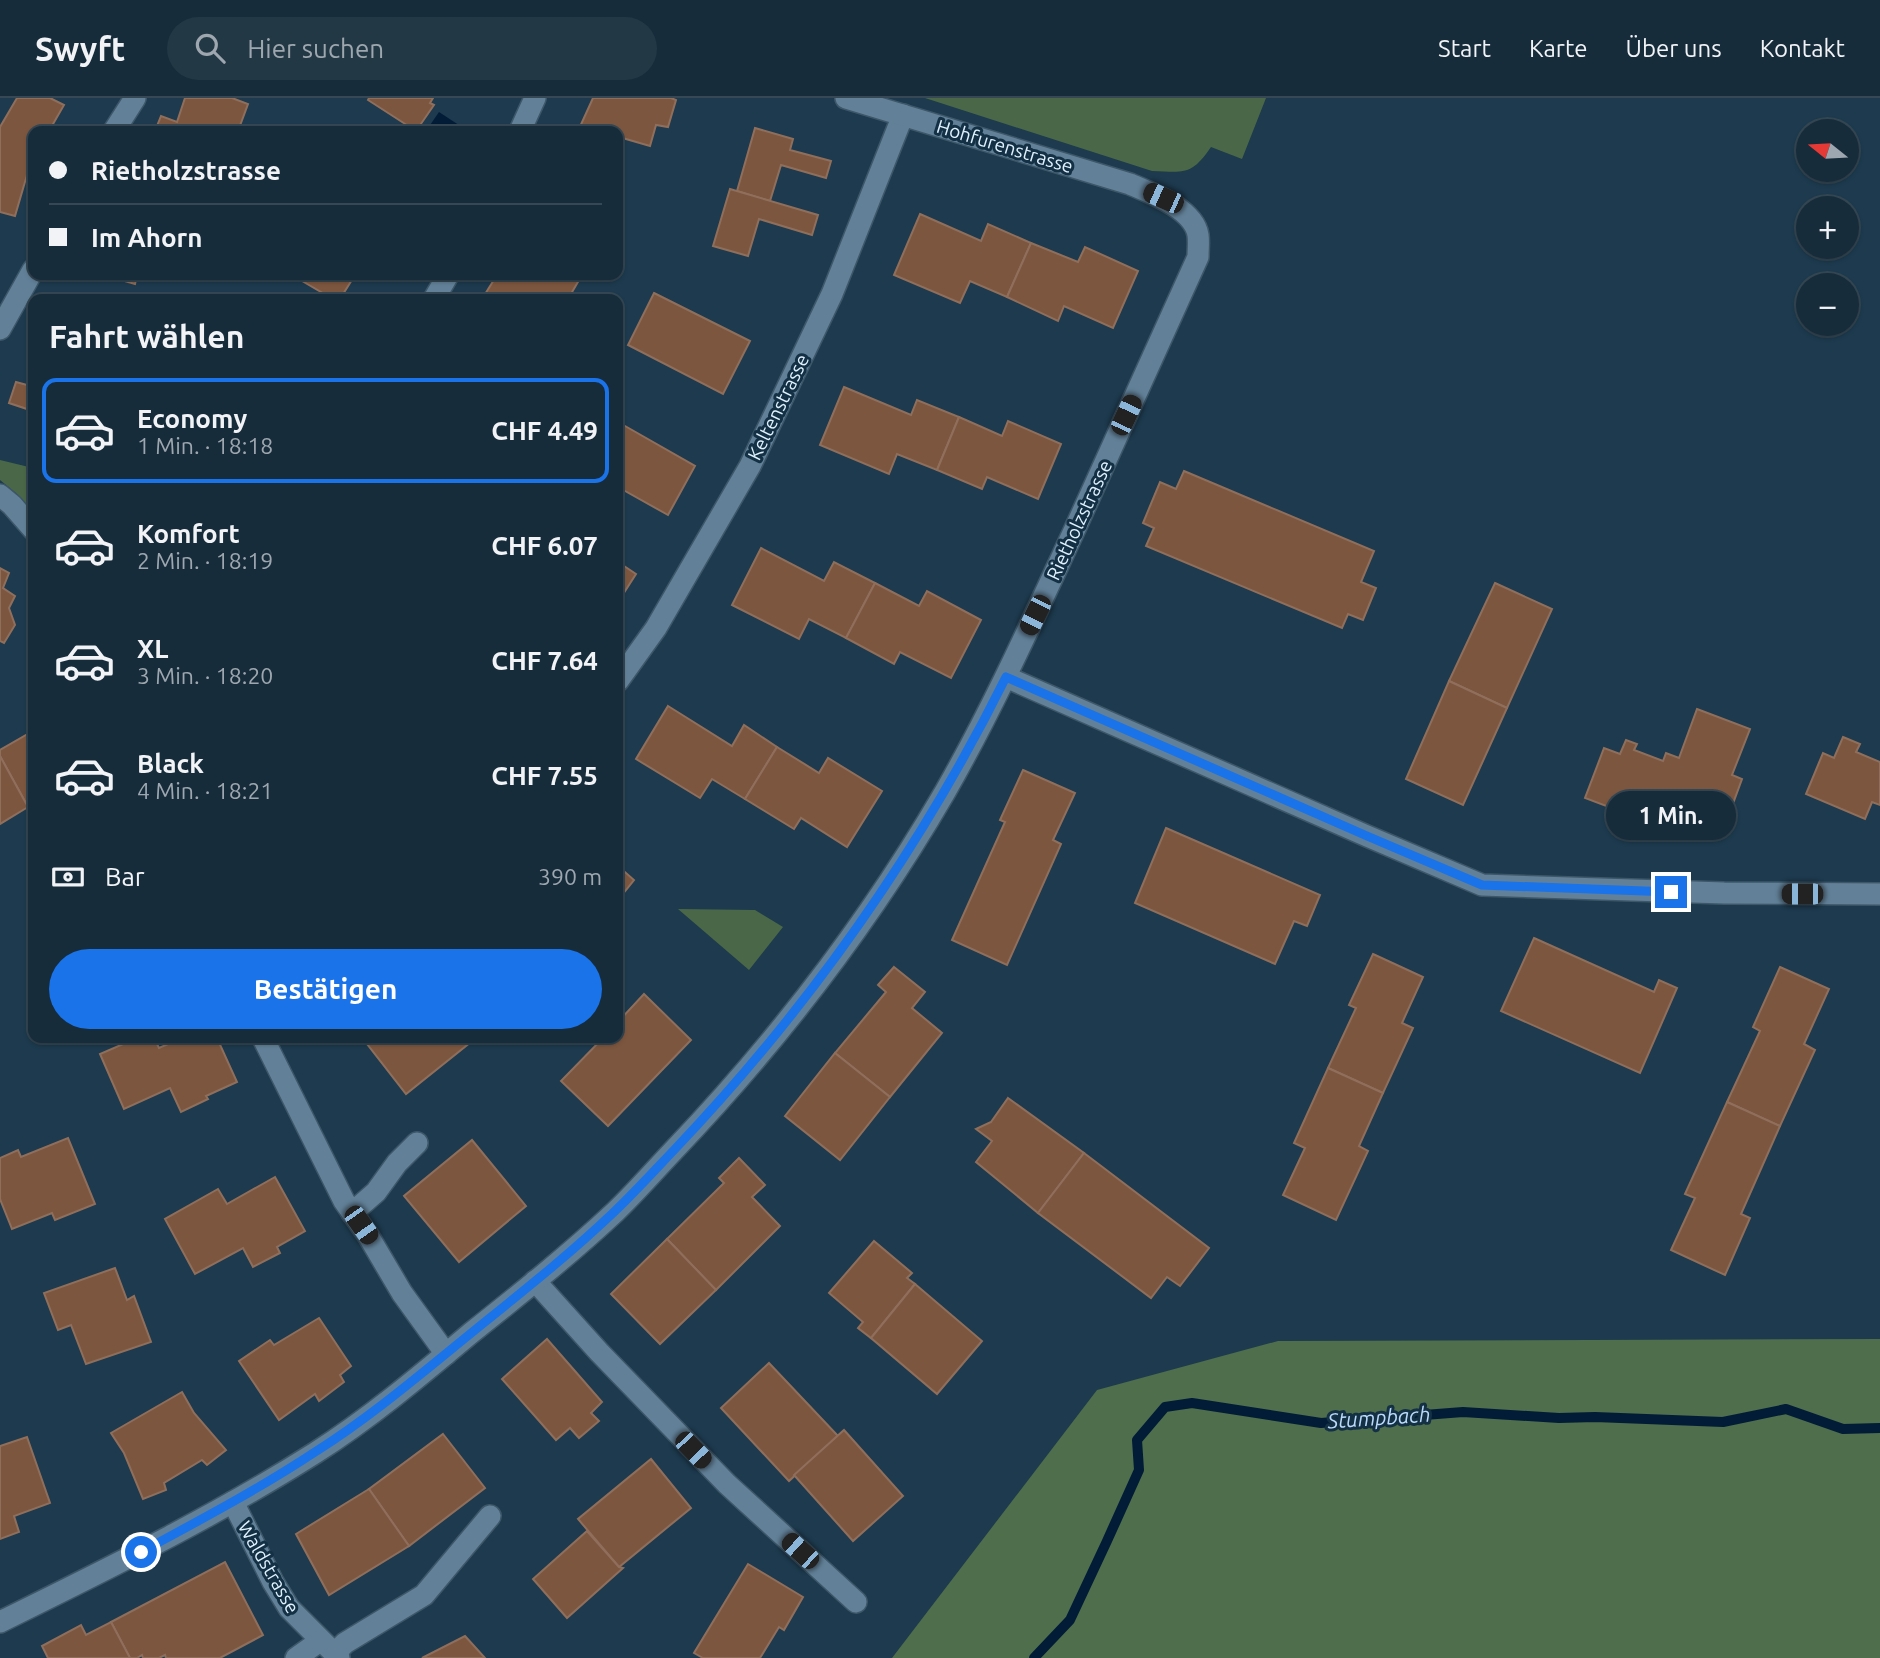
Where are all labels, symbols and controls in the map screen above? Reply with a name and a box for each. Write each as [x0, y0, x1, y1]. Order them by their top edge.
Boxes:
search box [167, 17, 657, 80]
icon: search [191, 29, 229, 67]
text: Swyft [35, 30, 125, 67]
text: Hier suchen [247, 34, 384, 63]
text: Start [1438, 35, 1491, 62]
text: Karte [1529, 35, 1588, 62]
text: Über uns [1626, 35, 1722, 62]
text: Kontakt [1760, 35, 1845, 62]
street label: Hohfurenstrasse [934, 115, 1076, 177]
north arrow [1796, 119, 1858, 182]
map controls [1796, 119, 1859, 336]
text: Rietholzstrasse [91, 156, 281, 185]
car [1140, 180, 1187, 216]
button: + [1796, 196, 1859, 259]
text: Im Ahorn [91, 223, 202, 252]
button: − [1796, 273, 1859, 336]
text: Fahrt wählen [49, 318, 244, 354]
street label: Keltenstrasse [743, 350, 813, 464]
car [1108, 392, 1145, 438]
icon: car [53, 399, 116, 462]
text: Economy [137, 404, 247, 433]
text: CHF 4.49 [491, 416, 598, 445]
text: 1 Min. · 18:18 [137, 433, 273, 458]
street label: Rietholzstrasse [1042, 457, 1116, 583]
icon: car [53, 514, 116, 577]
text: Komfort [137, 519, 240, 548]
text: CHF 6.07 [491, 531, 598, 560]
text: 2 Min. · 18:19 [137, 548, 273, 573]
car [1017, 592, 1054, 638]
icon: car [53, 629, 116, 692]
text: XL [137, 634, 168, 663]
text: CHF 7.64 [491, 646, 598, 675]
text: 3 Min. · 18:20 [137, 663, 273, 688]
icon: car [53, 744, 116, 807]
text: Black [137, 749, 204, 778]
text: CHF 7.55 [491, 761, 598, 790]
text: 4 Min. · 18:21 [137, 778, 273, 803]
callout: 1 Min. [1606, 790, 1736, 840]
text: 1 Min. [1639, 803, 1703, 828]
icon: cash [49, 858, 87, 896]
text: Bar [105, 862, 145, 891]
text: 390 m [538, 864, 602, 889]
route end [1655, 876, 1687, 908]
car [1782, 884, 1824, 905]
button: Bestätigen [49, 949, 602, 1029]
car [341, 1202, 382, 1248]
water label: Stumpbach [1326, 1401, 1431, 1433]
car [671, 1428, 716, 1472]
street label: Waldstrasse [234, 1517, 304, 1617]
car [778, 1529, 823, 1573]
route start [125, 1536, 157, 1568]

